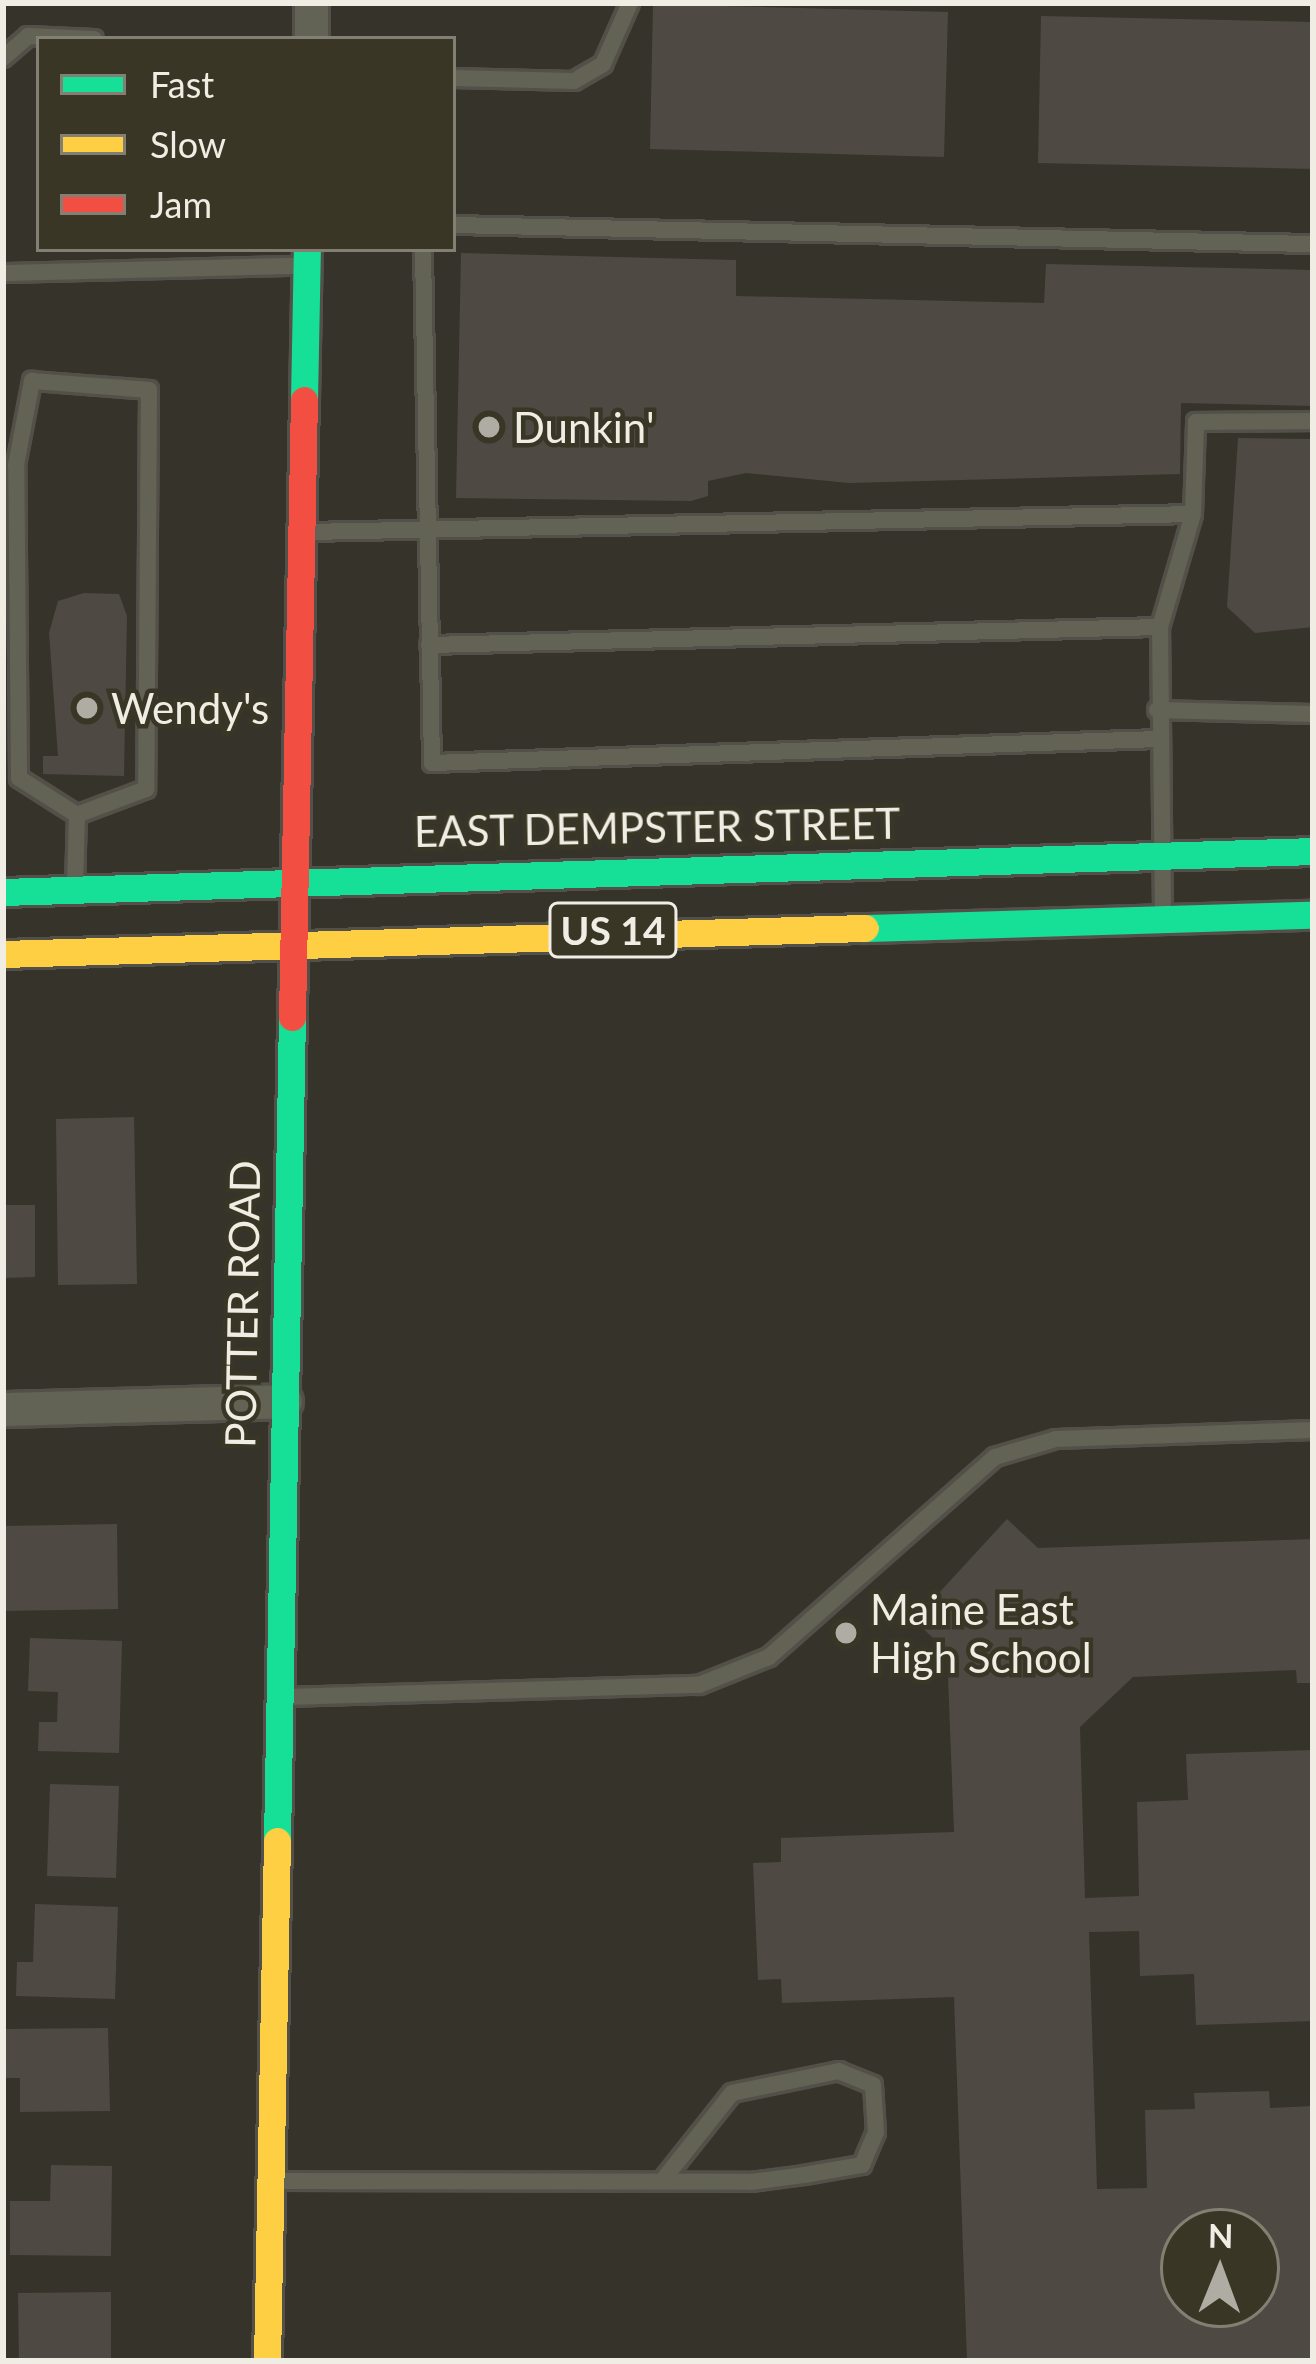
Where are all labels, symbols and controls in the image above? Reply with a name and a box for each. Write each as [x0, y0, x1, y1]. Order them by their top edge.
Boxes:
legend [36, 36, 456, 252]
text: Fast [150, 62, 214, 106]
text: Slow [150, 122, 226, 166]
text: Jam [150, 182, 212, 226]
place label: Dunkin' [513, 402, 654, 452]
marker: Dunkin' [476, 414, 502, 440]
place label: Wendy's [111, 683, 269, 733]
marker: Wendy's [74, 695, 100, 721]
street label: EAST DEMPSTER STREET [413, 798, 901, 856]
road number: US 14 [547, 897, 679, 963]
street label: POTTER ROAD [214, 1160, 270, 1448]
place label: Maine East High School [870, 1584, 1092, 1682]
marker: Maine East High School [833, 1620, 859, 1646]
north arrow [1160, 2208, 1280, 2328]
text: N [1208, 2215, 1234, 2255]

